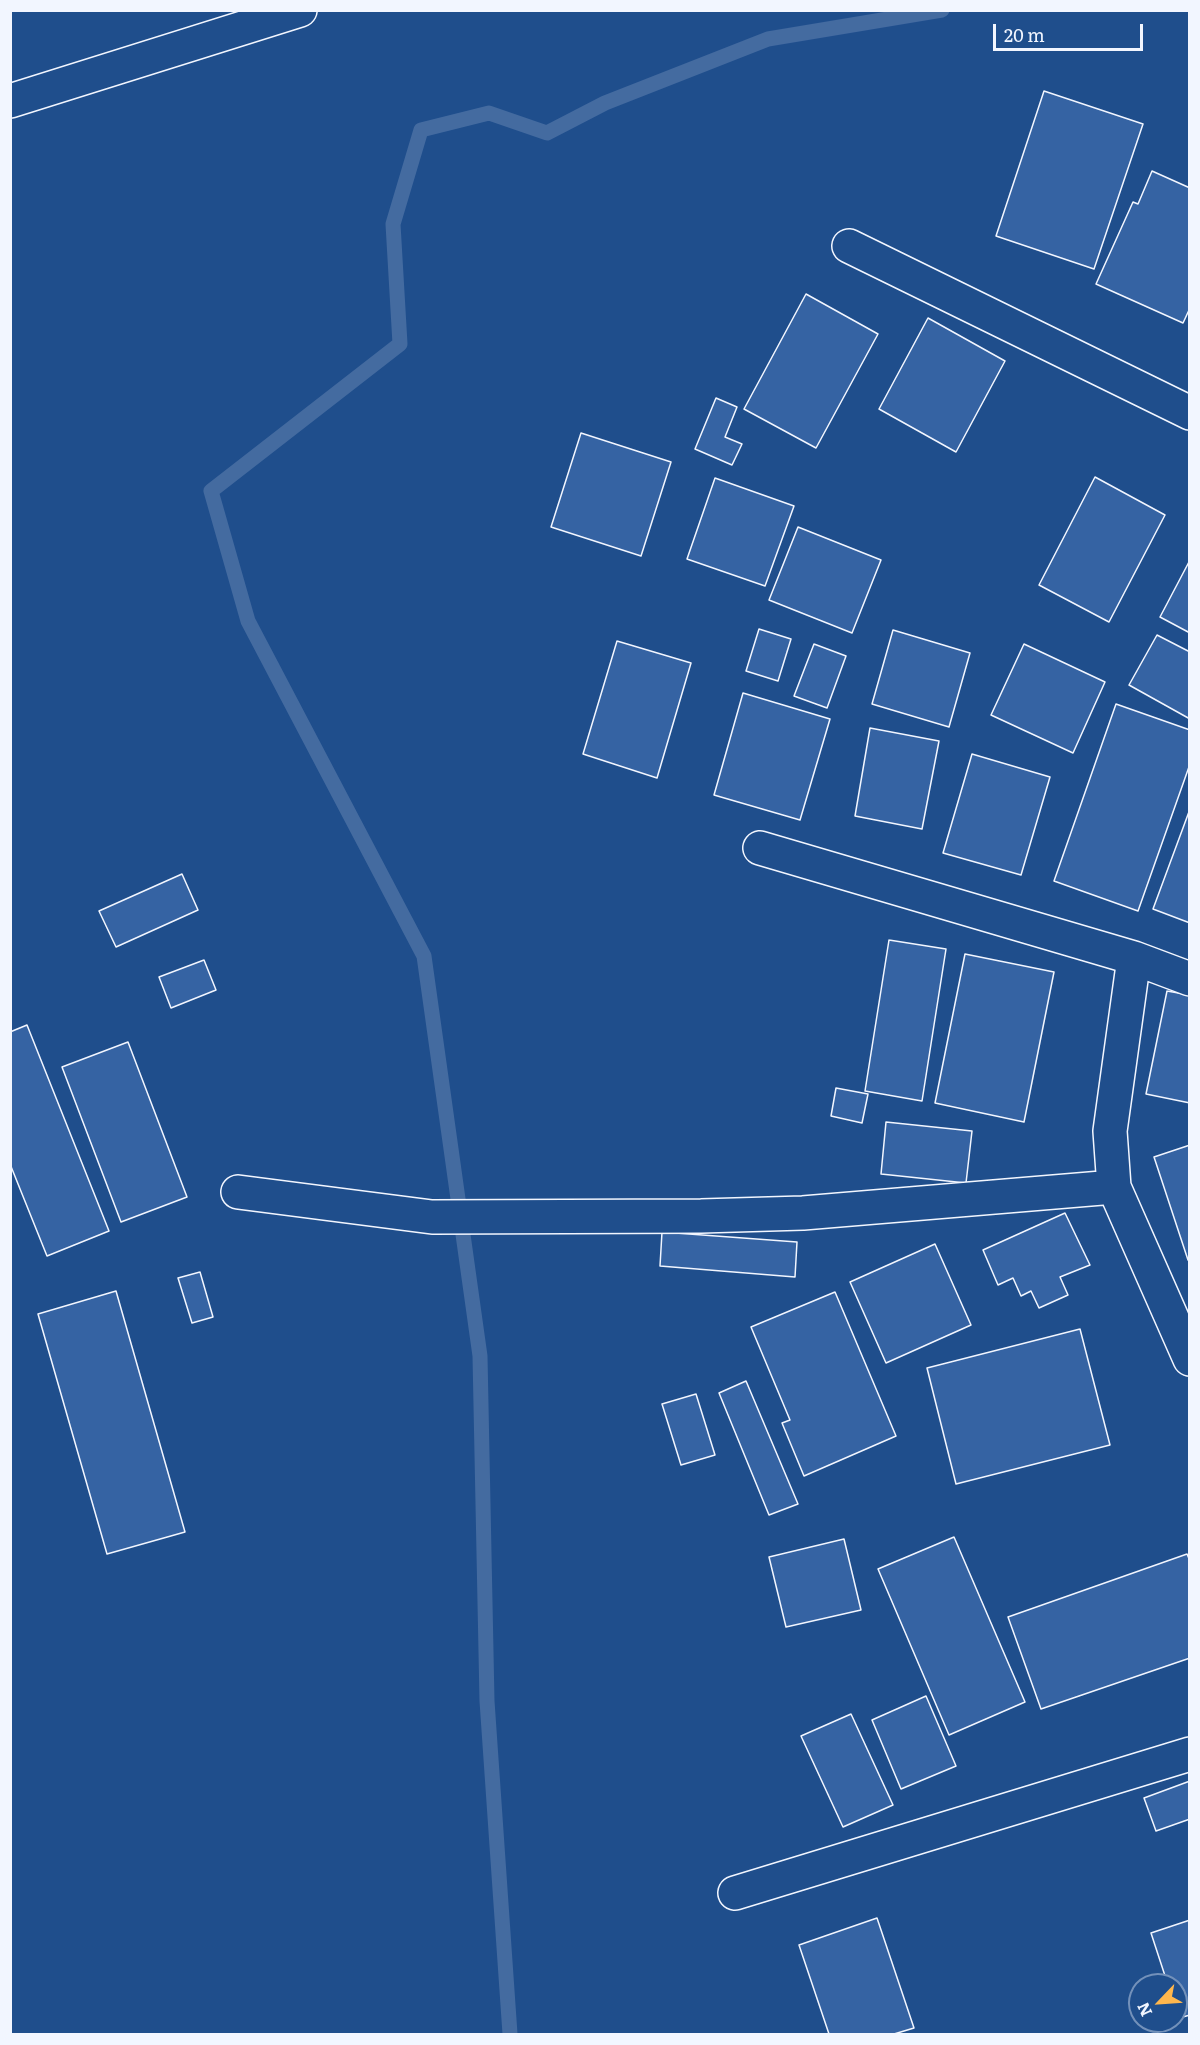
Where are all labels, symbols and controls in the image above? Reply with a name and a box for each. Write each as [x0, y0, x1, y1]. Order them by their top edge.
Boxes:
scale bar [996, 12, 1146, 50]
text: 20 m [1004, 21, 1045, 48]
north arrow [1128, 1973, 1188, 2033]
text: N [1130, 1999, 1157, 2021]

